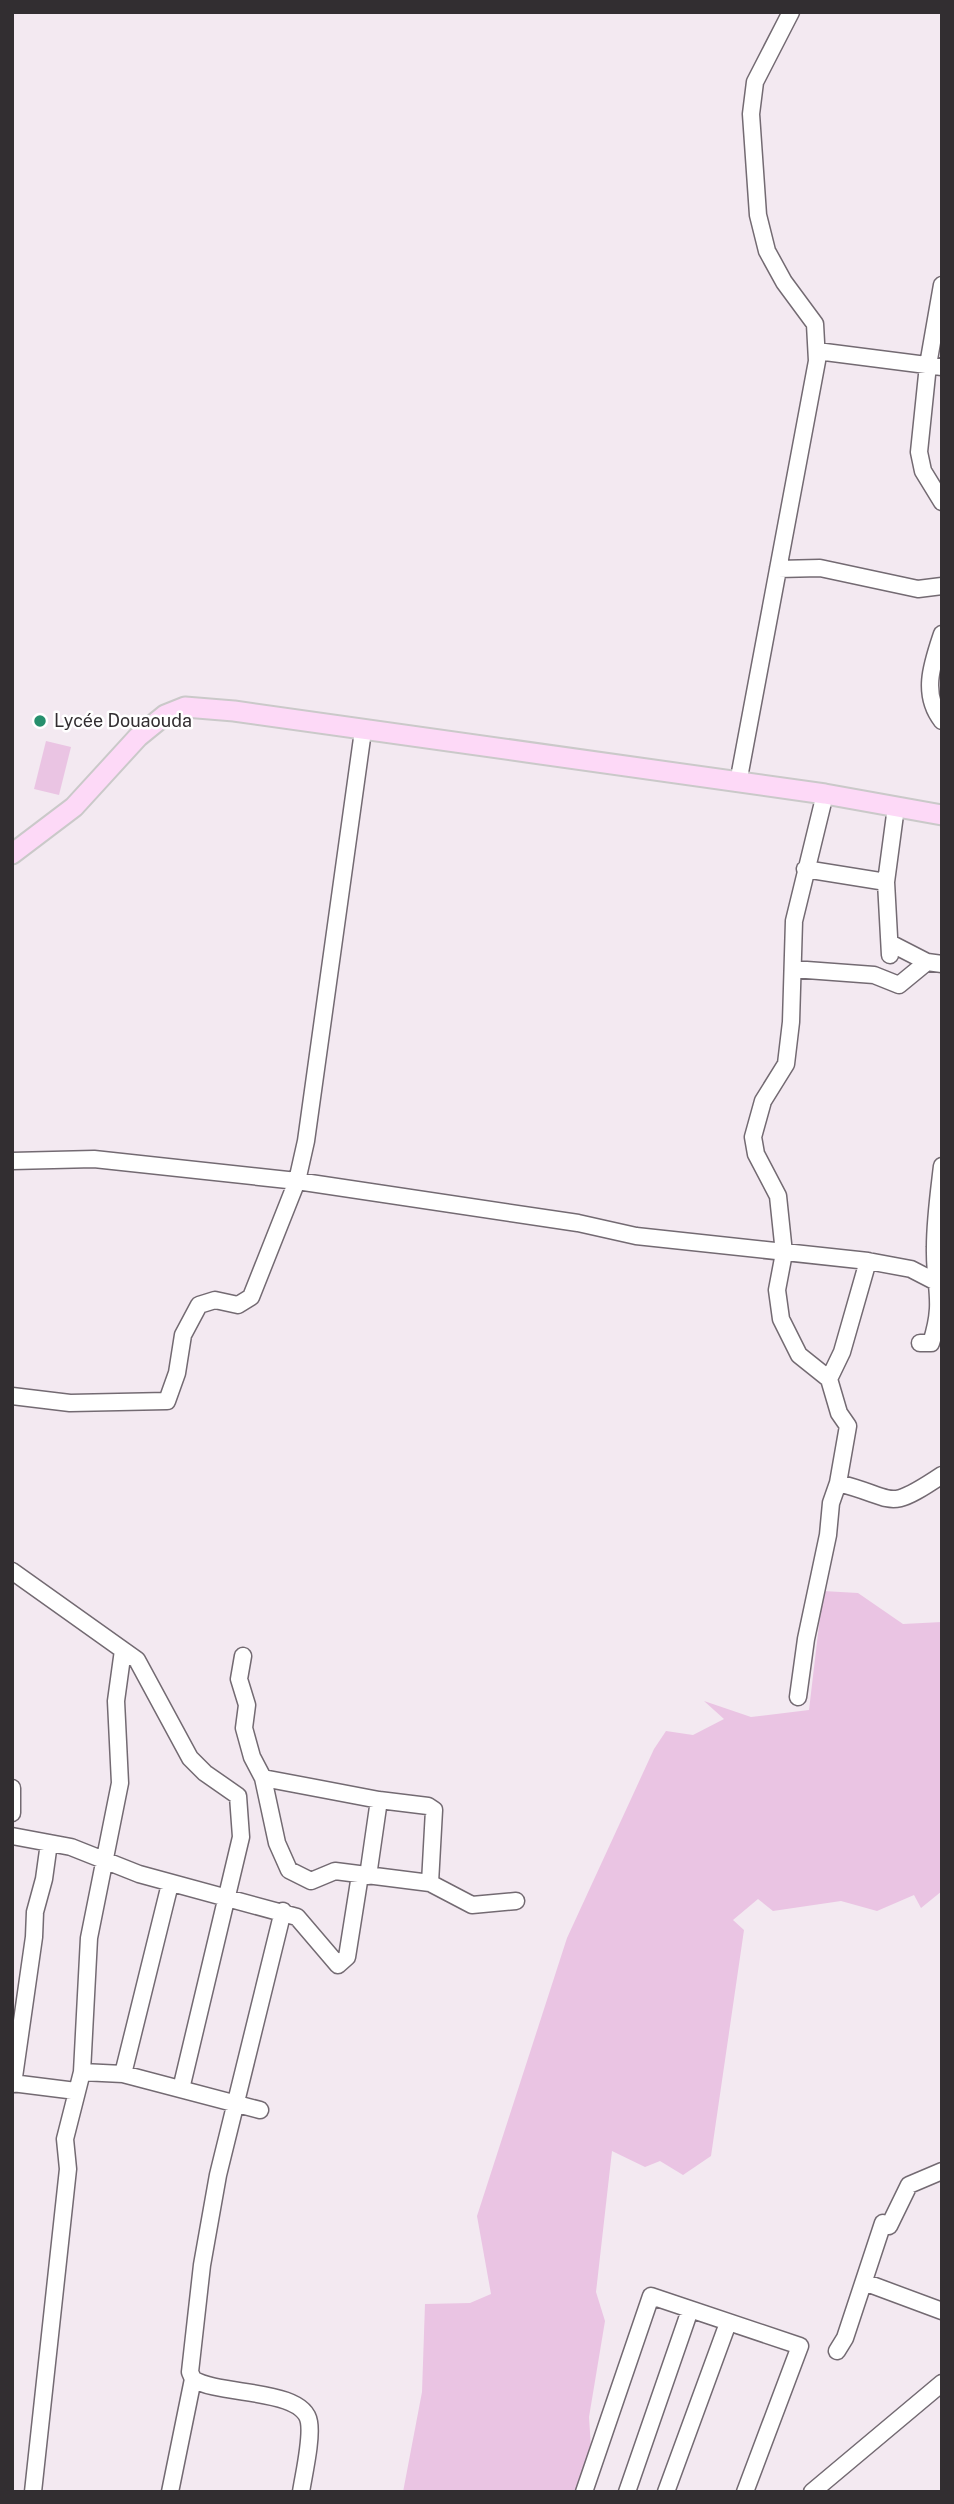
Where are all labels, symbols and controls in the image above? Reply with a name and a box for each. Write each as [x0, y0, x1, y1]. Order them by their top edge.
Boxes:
place label: Lycée Douaouda [54, 710, 192, 731]
marker: Lycée Douaouda [32, 713, 48, 729]

